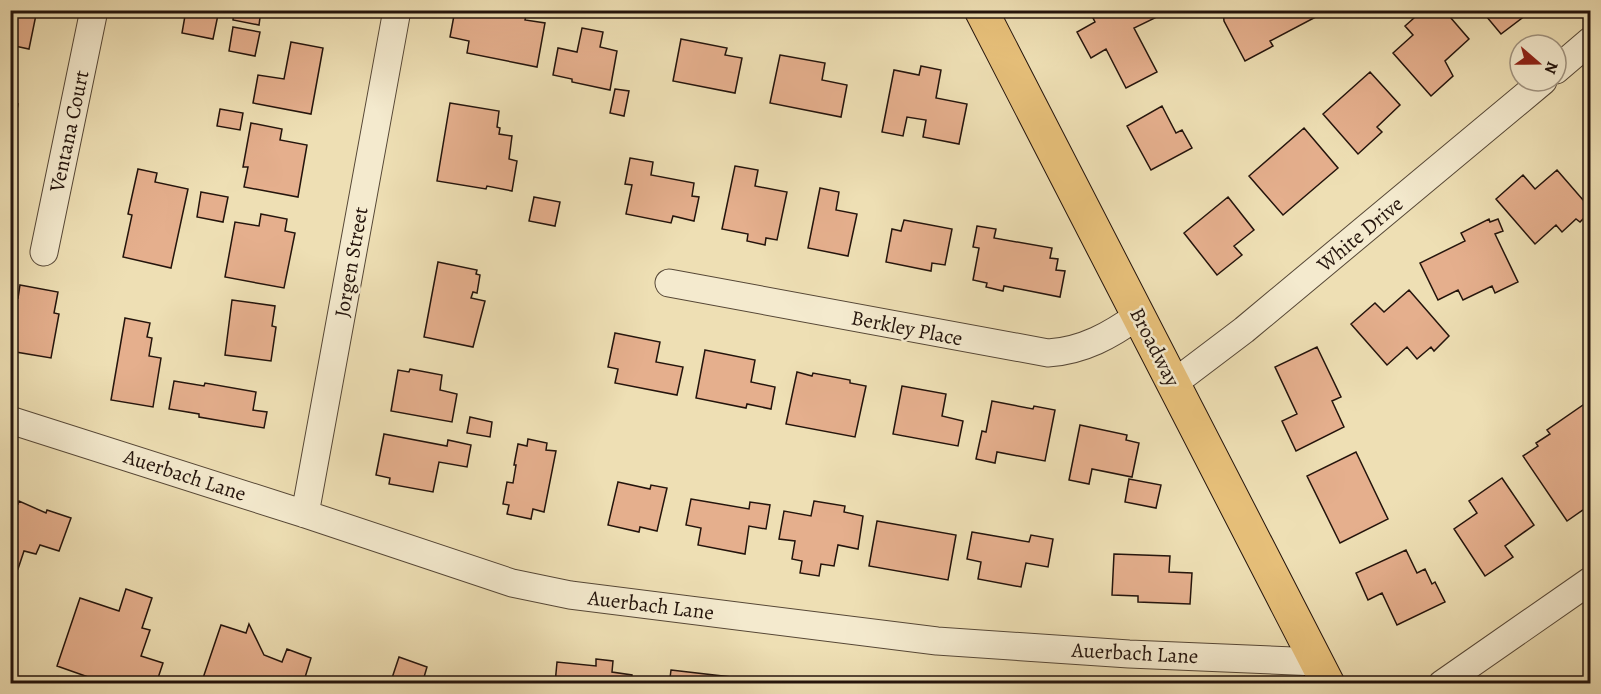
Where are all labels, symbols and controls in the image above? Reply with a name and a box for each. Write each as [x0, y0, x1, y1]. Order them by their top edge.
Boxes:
north arrow [1508, 33, 1568, 93]
text: N [1539, 59, 1563, 77]
street label: Ventana Court [42, 67, 96, 195]
street label: White Drive [1310, 190, 1409, 279]
street label: Jorgen Street [328, 204, 375, 319]
street label: Broadway [1123, 303, 1187, 392]
street label: Berkley Place [849, 304, 965, 352]
street label: Auerbach Lane [119, 442, 250, 508]
street label: Auerbach Lane [585, 583, 716, 627]
street label: Auerbach Lane [1070, 636, 1199, 670]

